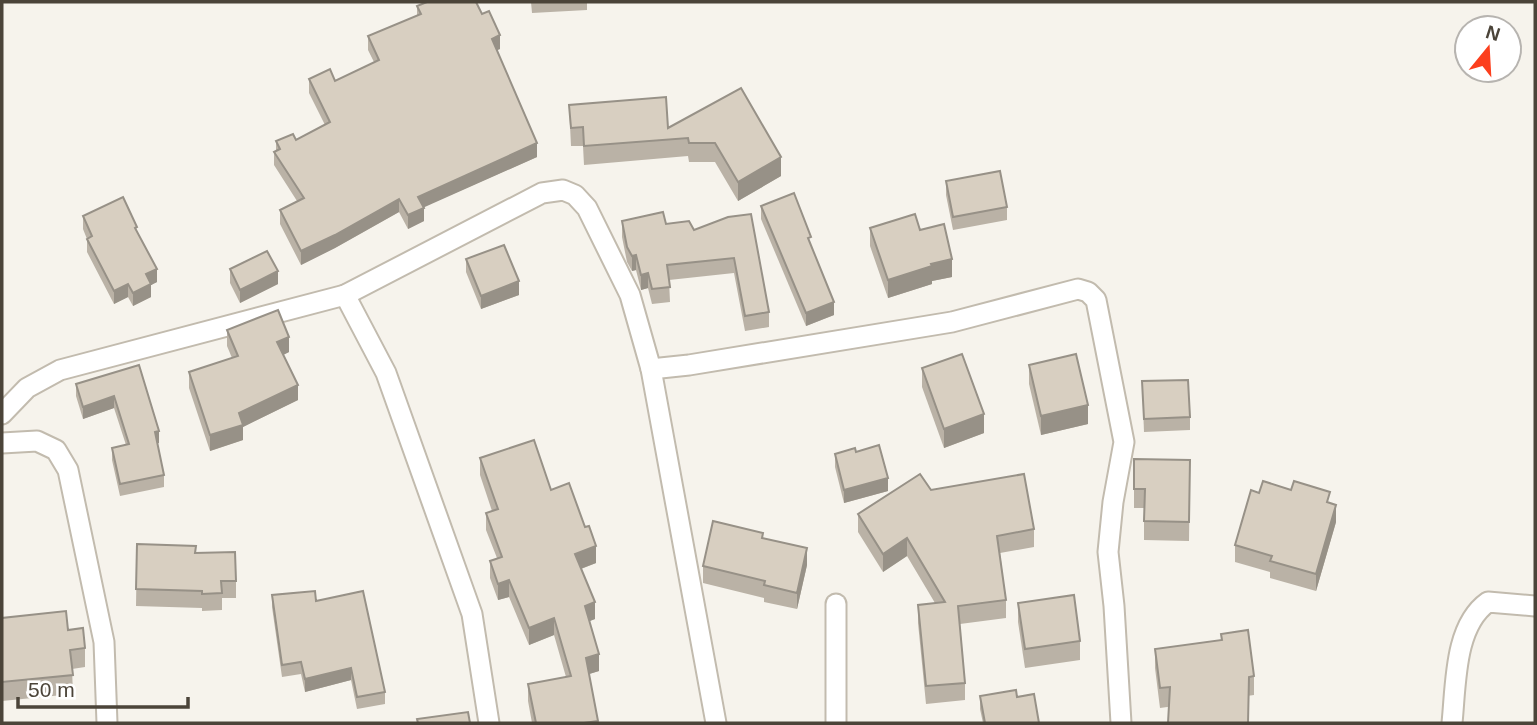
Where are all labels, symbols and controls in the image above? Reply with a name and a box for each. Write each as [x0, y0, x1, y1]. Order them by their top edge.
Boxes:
north arrow [1453, 14, 1523, 84]
text: N [1483, 21, 1503, 45]
scale bar [18, 666, 187, 710]
text: 50 m [28, 678, 75, 701]

